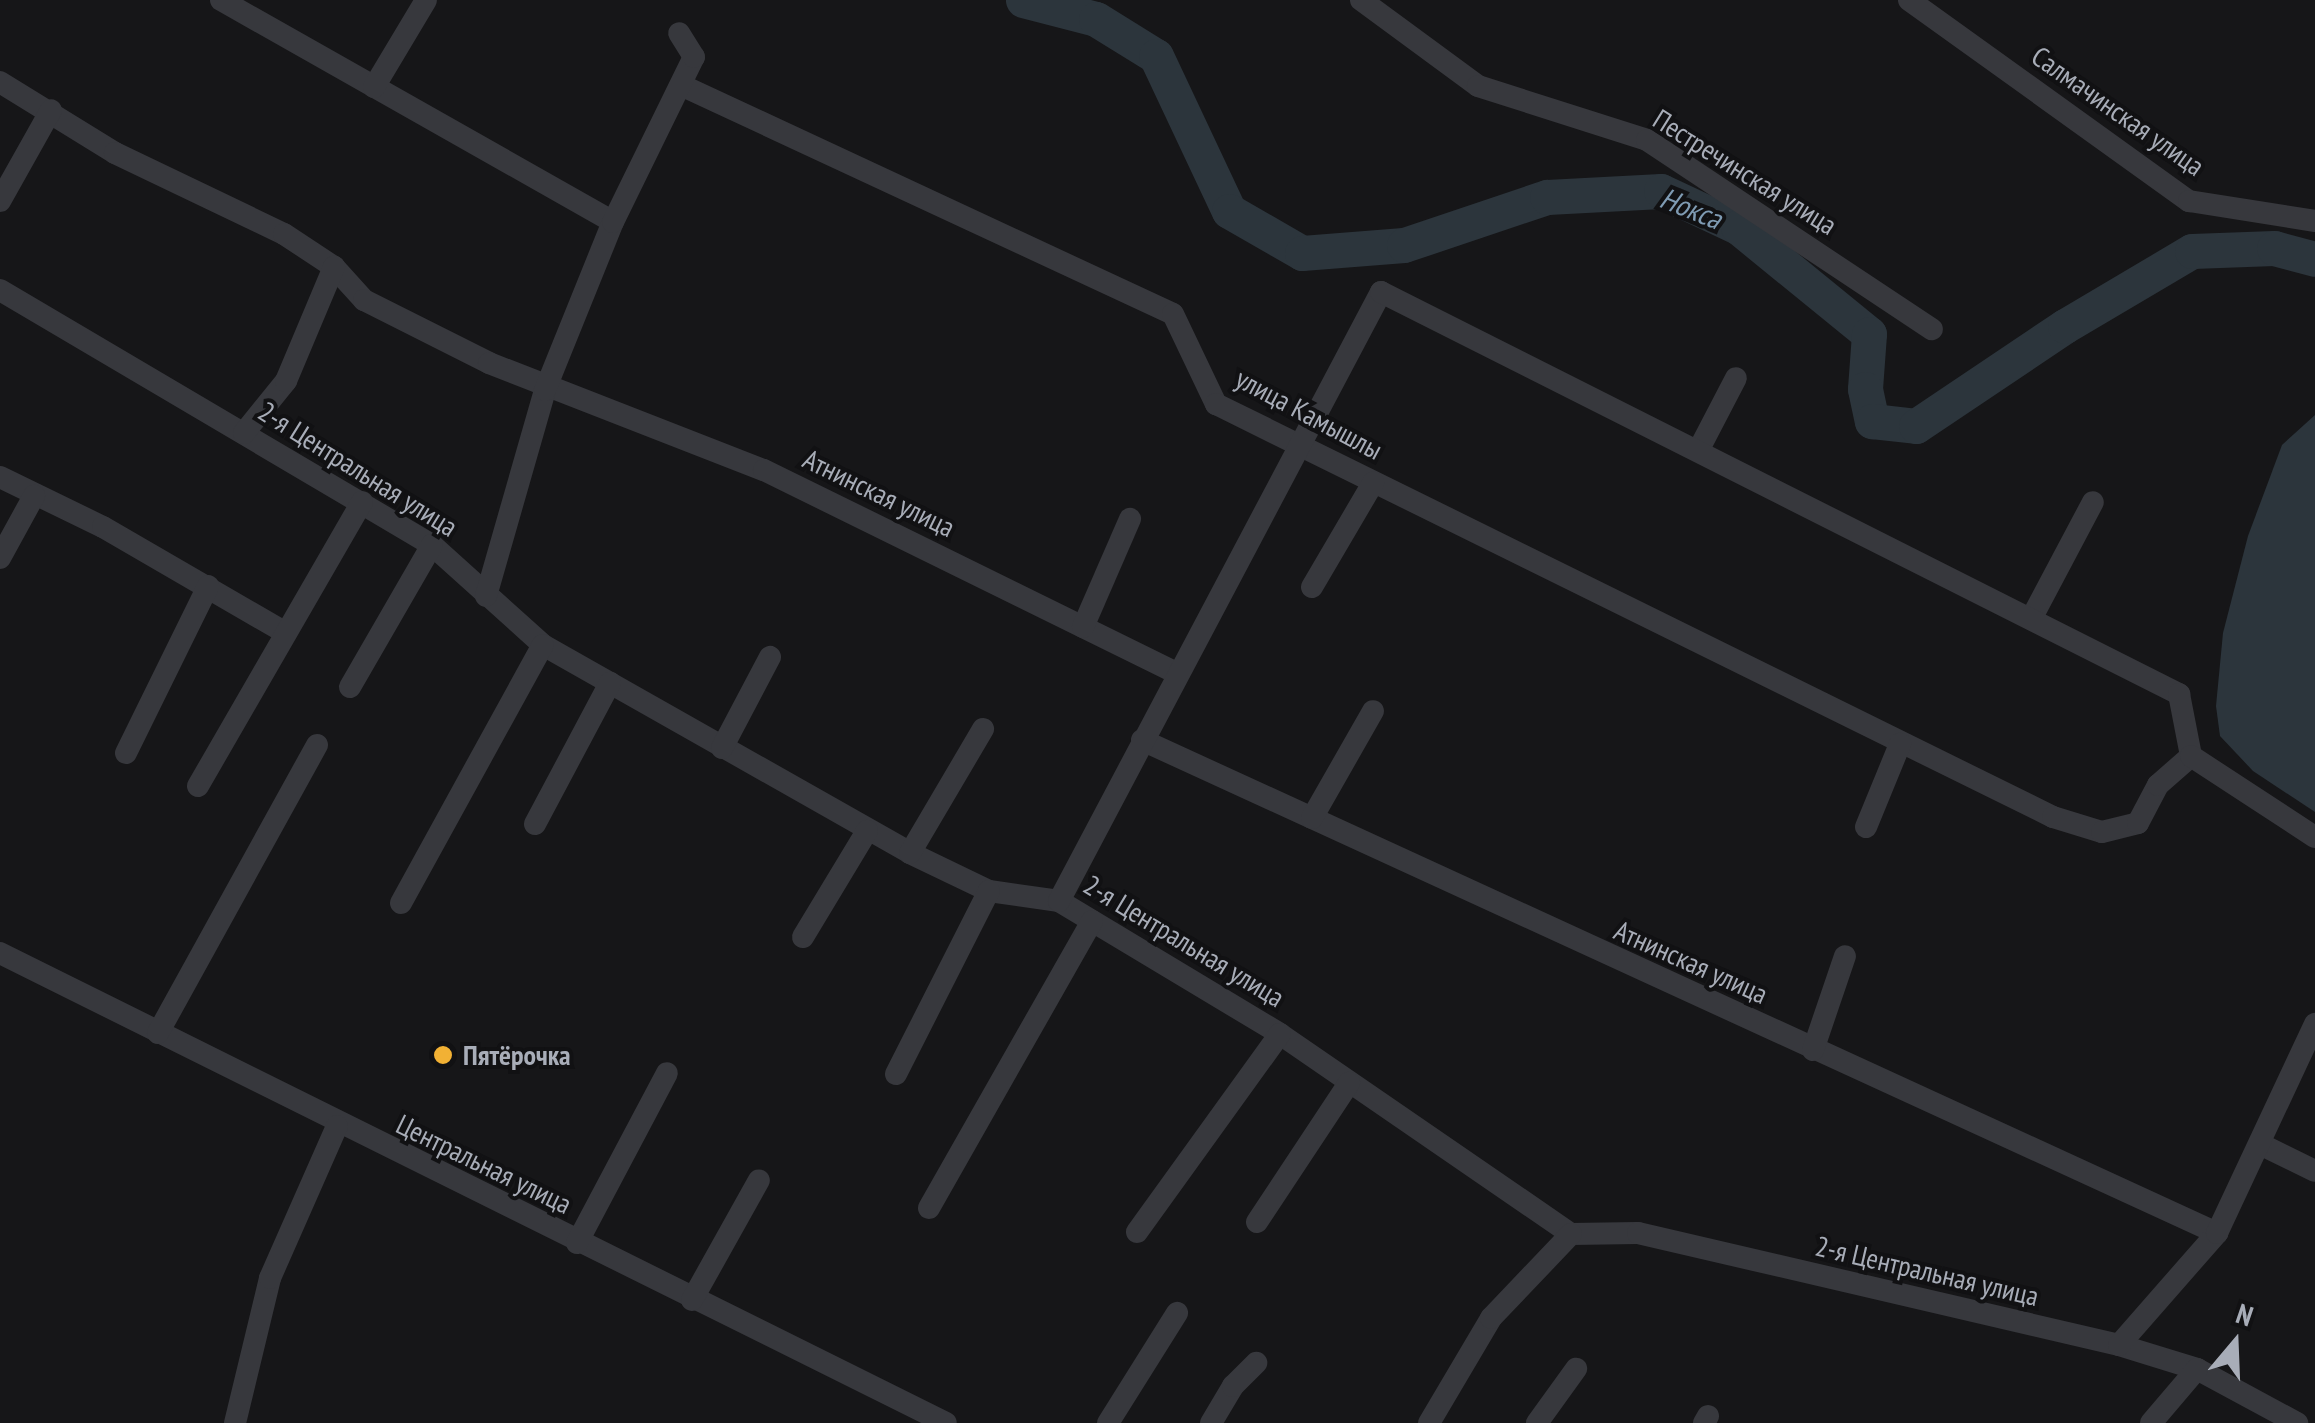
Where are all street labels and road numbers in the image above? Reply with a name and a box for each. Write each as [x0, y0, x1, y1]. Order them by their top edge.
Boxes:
street label: Салмачинская улица [2025, 39, 2211, 183]
street label: Пестречинская улица [1647, 102, 1843, 242]
street label: улица Камышлы [1230, 361, 1388, 467]
street label: 2-я Центральная улица [252, 394, 464, 544]
street label: Атнинская улица [798, 442, 960, 544]
street label: 2-я Центральная улица [1078, 868, 1290, 1014]
street label: Атнинская улица [1609, 913, 1773, 1011]
street label: Центральная улица [391, 1107, 577, 1221]
street label: 2-я Центральная улица [1812, 1229, 2042, 1313]

